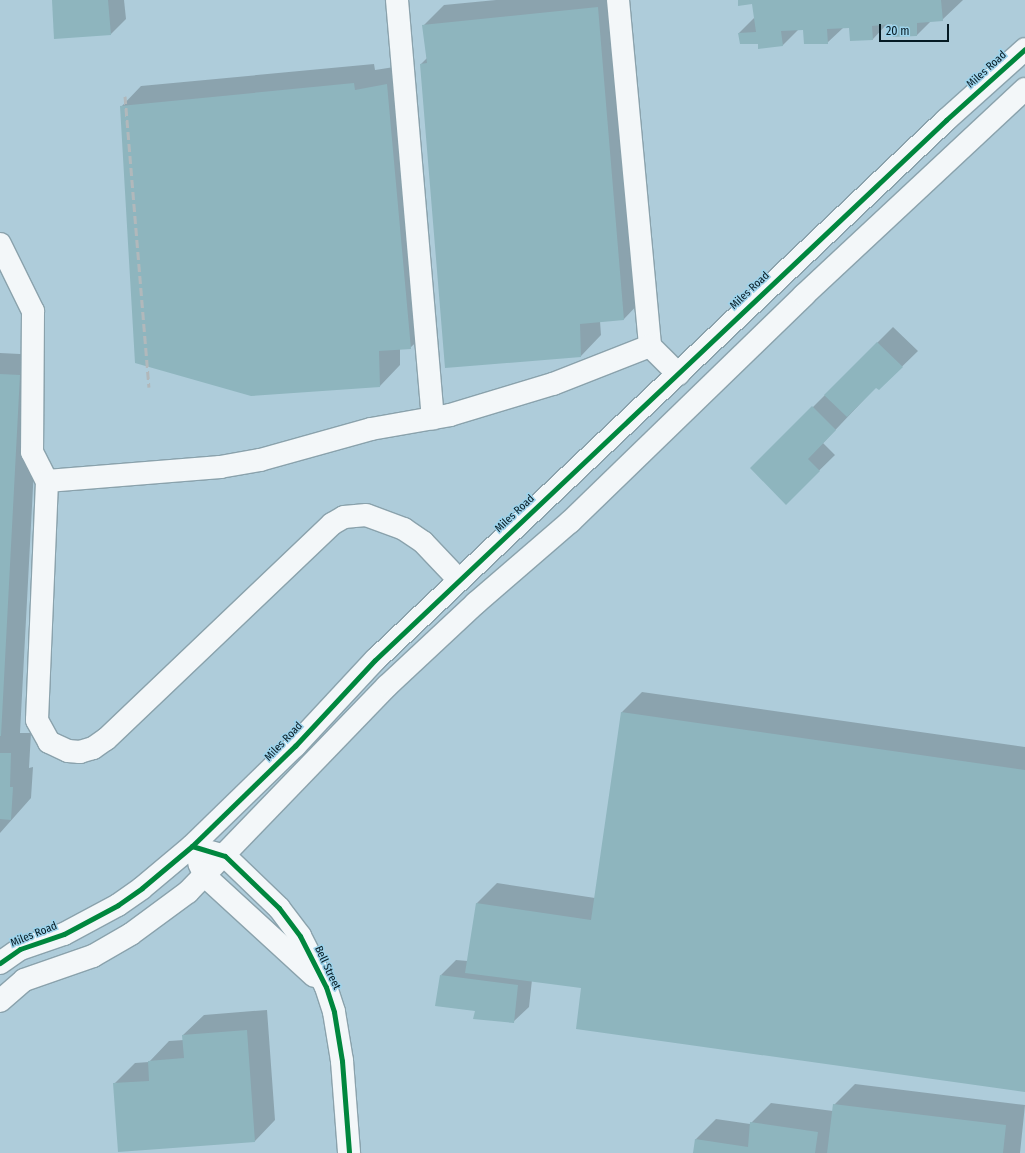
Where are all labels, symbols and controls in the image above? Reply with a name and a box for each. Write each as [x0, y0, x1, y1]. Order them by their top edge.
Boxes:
scale bar [881, 16, 951, 42]
text: 20 m [886, 24, 910, 38]
street label: Miles Road [964, 49, 1010, 91]
street label: Miles Road [728, 269, 772, 313]
street label: Miles Road [493, 492, 537, 536]
street label: Miles Road [262, 720, 306, 764]
street label: Miles Road [9, 920, 59, 950]
street label: Bell Street [311, 944, 343, 992]

